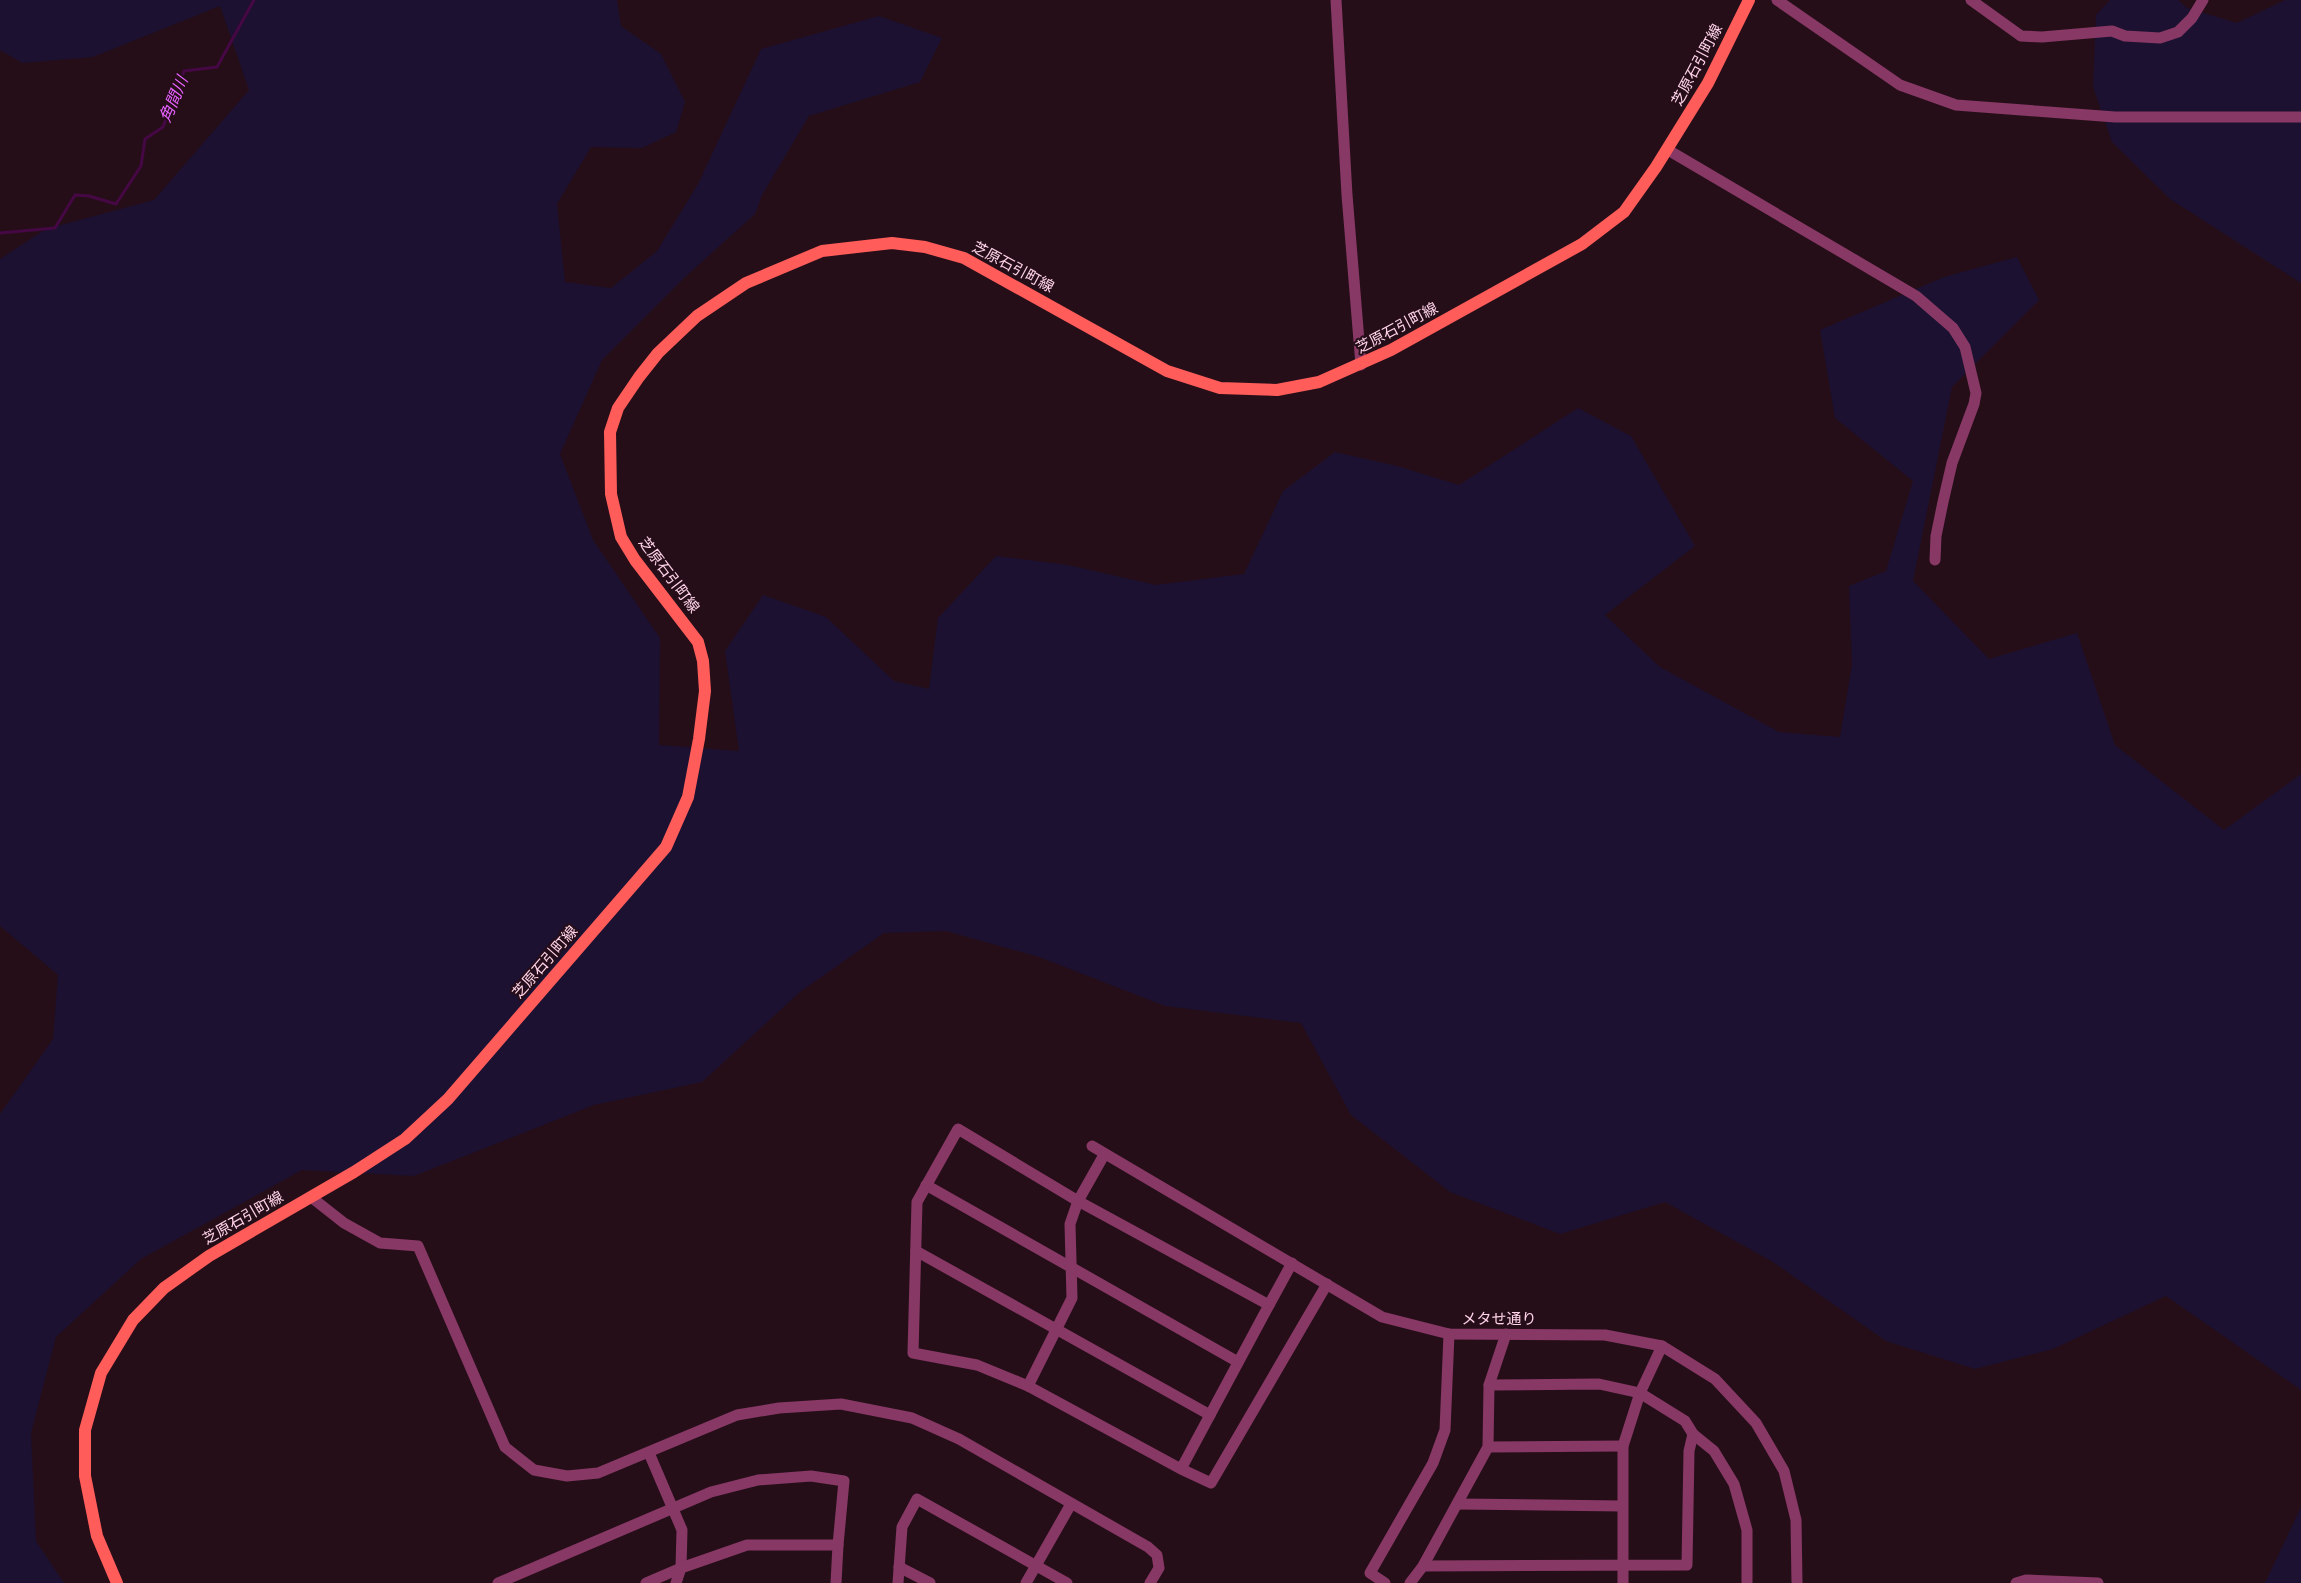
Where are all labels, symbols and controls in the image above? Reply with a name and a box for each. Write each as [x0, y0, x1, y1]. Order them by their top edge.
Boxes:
street label: 芝原石引町線 [1668, 21, 1726, 109]
water label: 角間川 [155, 72, 192, 125]
street label: 芝原石引町線 [969, 238, 1057, 296]
street label: 芝原石引町線 [1353, 299, 1441, 357]
street label: 芝原石引町線 [635, 534, 703, 616]
street label: 芝原石引町線 [509, 922, 581, 1002]
street label: 芝原石引町線 [200, 1188, 286, 1248]
street label: メタせ通り [1461, 1310, 1537, 1328]

